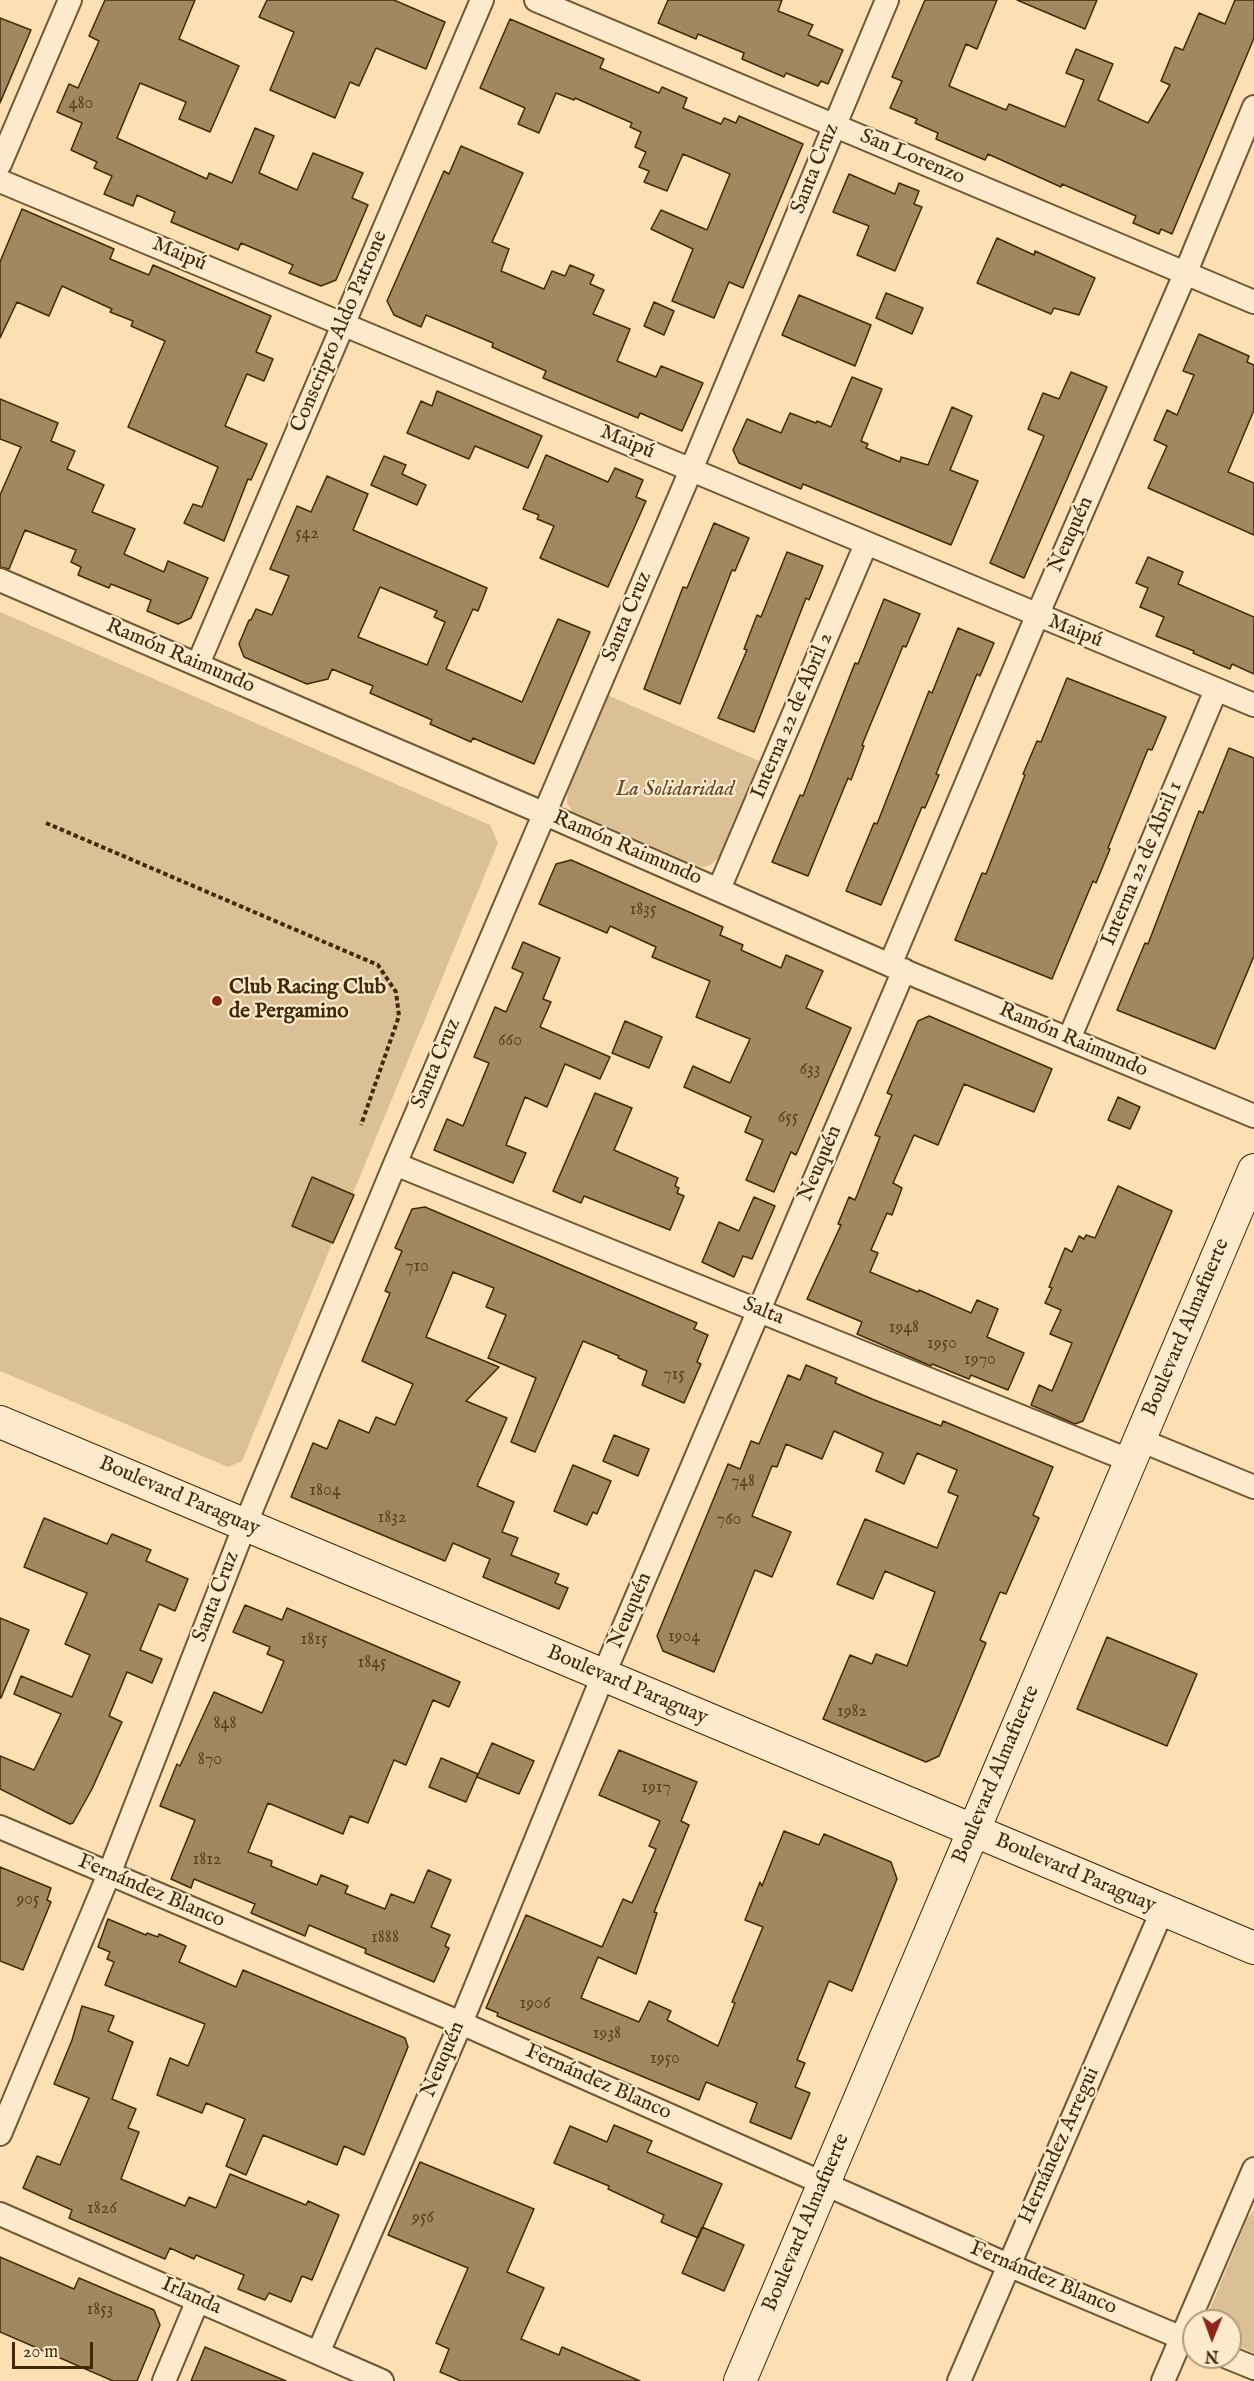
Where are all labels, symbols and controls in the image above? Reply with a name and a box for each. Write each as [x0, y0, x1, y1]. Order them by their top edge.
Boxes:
house number: 480 [69, 93, 93, 115]
street label: Santa Cruz [787, 120, 845, 218]
street label: San Lorenzo [856, 125, 968, 191]
street label: Conscripto Aldo Patrone [286, 227, 394, 437]
street label: Maipú [148, 232, 210, 278]
street label: Maipú [596, 420, 658, 466]
street label: Neuquén [1044, 493, 1100, 577]
house number: 542 [295, 523, 319, 545]
street label: Santa Cruz [598, 568, 658, 666]
street label: Maipú [1044, 610, 1106, 654]
street label: Ramón Raimundo [102, 614, 258, 700]
street label: Interna 22 de Abril 2 [747, 629, 839, 803]
park label: La Solidaridad [616, 778, 734, 804]
street label: Interna 22 de Abril 1 [1097, 778, 1189, 950]
street label: Ramón Raimundo [549, 806, 705, 892]
house number: 1835 [629, 899, 657, 921]
place label: Club Racing Club de Pergamino [229, 976, 386, 1026]
marker: Club Racing Club de Pergamino [210, 994, 224, 1008]
street label: Ramón Raimundo [995, 998, 1151, 1084]
street label: Santa Cruz [407, 1015, 467, 1113]
house number: 660 [498, 1030, 522, 1052]
house number: 633 [799, 1059, 821, 1081]
house number: 655 [778, 1107, 798, 1129]
street label: Neuquén [794, 1122, 848, 1206]
street label: Boulevard Almafuerte [1138, 1235, 1236, 1421]
house number: 710 [405, 1256, 429, 1278]
street label: Salta [739, 1292, 787, 1332]
house number: 1948 [889, 1317, 919, 1339]
house number: 1950 [927, 1333, 957, 1355]
house number: 1970 [964, 1349, 996, 1371]
house number: 715 [663, 1364, 685, 1386]
street label: Boulevard Paraguay [95, 1452, 263, 1542]
house number: 748 [731, 1471, 755, 1493]
house number: 1804 [309, 1480, 341, 1502]
house number: 1832 [378, 1507, 406, 1529]
house number: 760 [717, 1509, 741, 1531]
street label: Santa Cruz [188, 1548, 246, 1646]
street label: Neuquén [604, 1569, 658, 1653]
house number: 1904 [668, 1626, 700, 1648]
house number: 1815 [301, 1629, 327, 1651]
street label: Boulevard Paraguay [543, 1641, 711, 1731]
house number: 1845 [357, 1652, 387, 1674]
street label: Boulevard Almafuerte [948, 1682, 1046, 1868]
house number: 1982 [837, 1701, 867, 1723]
house number: 848 [214, 1713, 236, 1735]
house number: 870 [198, 1749, 222, 1771]
house number: 1917 [641, 1777, 671, 1799]
street label: Boulevard Paraguay [991, 1829, 1159, 1919]
house number: 1812 [193, 1849, 221, 1871]
street label: Fernández Blanco [74, 1850, 228, 1934]
house number: 905 [16, 1889, 40, 1911]
house number: 1888 [371, 1927, 399, 1949]
house number: 1906 [520, 1993, 550, 2015]
street label: Neuquén [417, 2018, 471, 2102]
house number: 1938 [593, 2023, 621, 2045]
street label: Fernández Blanco [521, 2039, 675, 2127]
house number: 1950 [650, 2048, 680, 2070]
street label: Hernández Arregui [1014, 2064, 1106, 2228]
street label: Boulevard Almafuerte [758, 2130, 856, 2316]
house number: 1826 [87, 2198, 117, 2220]
house number: 956 [412, 2207, 434, 2229]
street label: Fernández Blanco [966, 2237, 1120, 2321]
street label: Irlanda [157, 2273, 225, 2321]
house number: 1853 [86, 2299, 114, 2321]
north arrow [1182, 2309, 1242, 2369]
scale bar [15, 2330, 96, 2368]
text: 20 m [23, 2341, 58, 2364]
text: N [1205, 2345, 1219, 2365]

